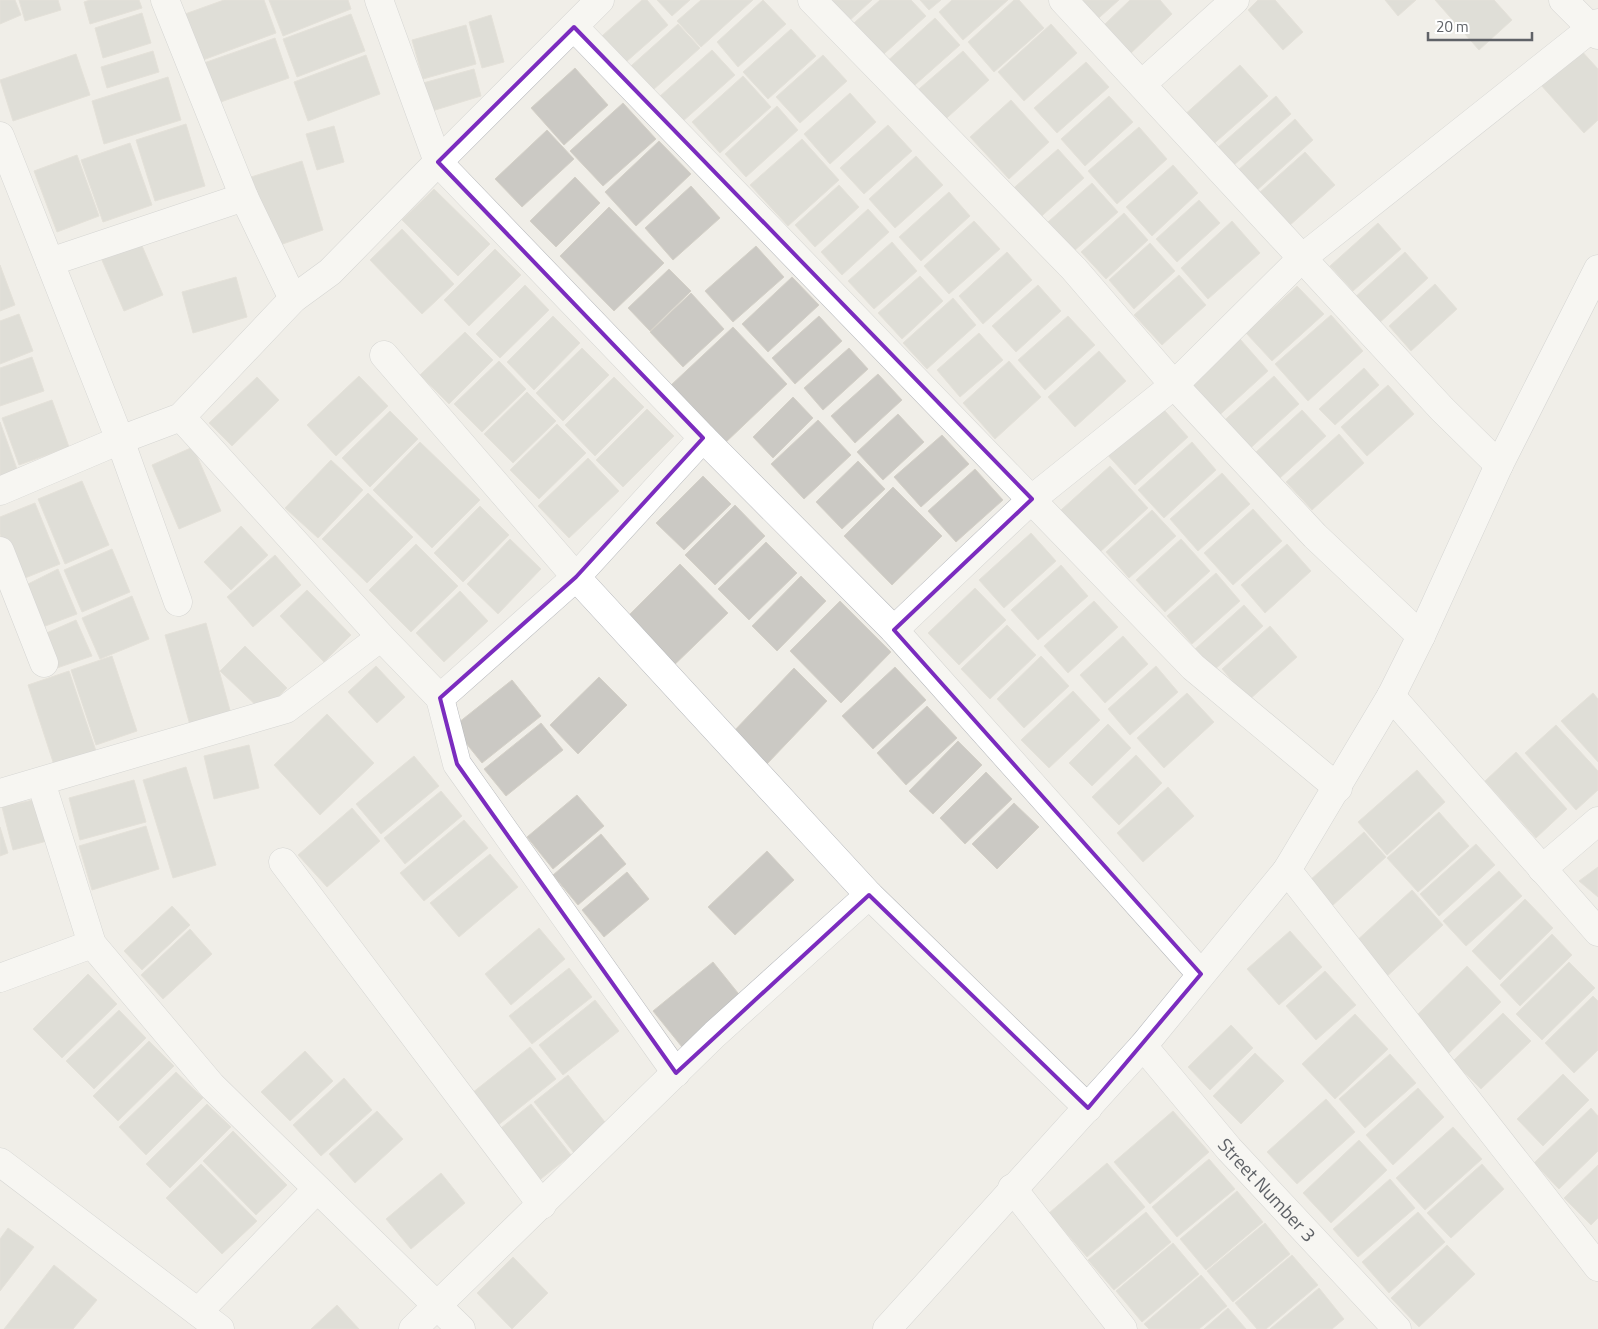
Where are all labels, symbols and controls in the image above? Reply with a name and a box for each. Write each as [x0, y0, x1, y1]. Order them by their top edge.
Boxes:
scale bar [1428, 10, 1532, 42]
text: 20 m [1436, 15, 1469, 38]
street label: Street Number 3 [1211, 1131, 1323, 1248]

